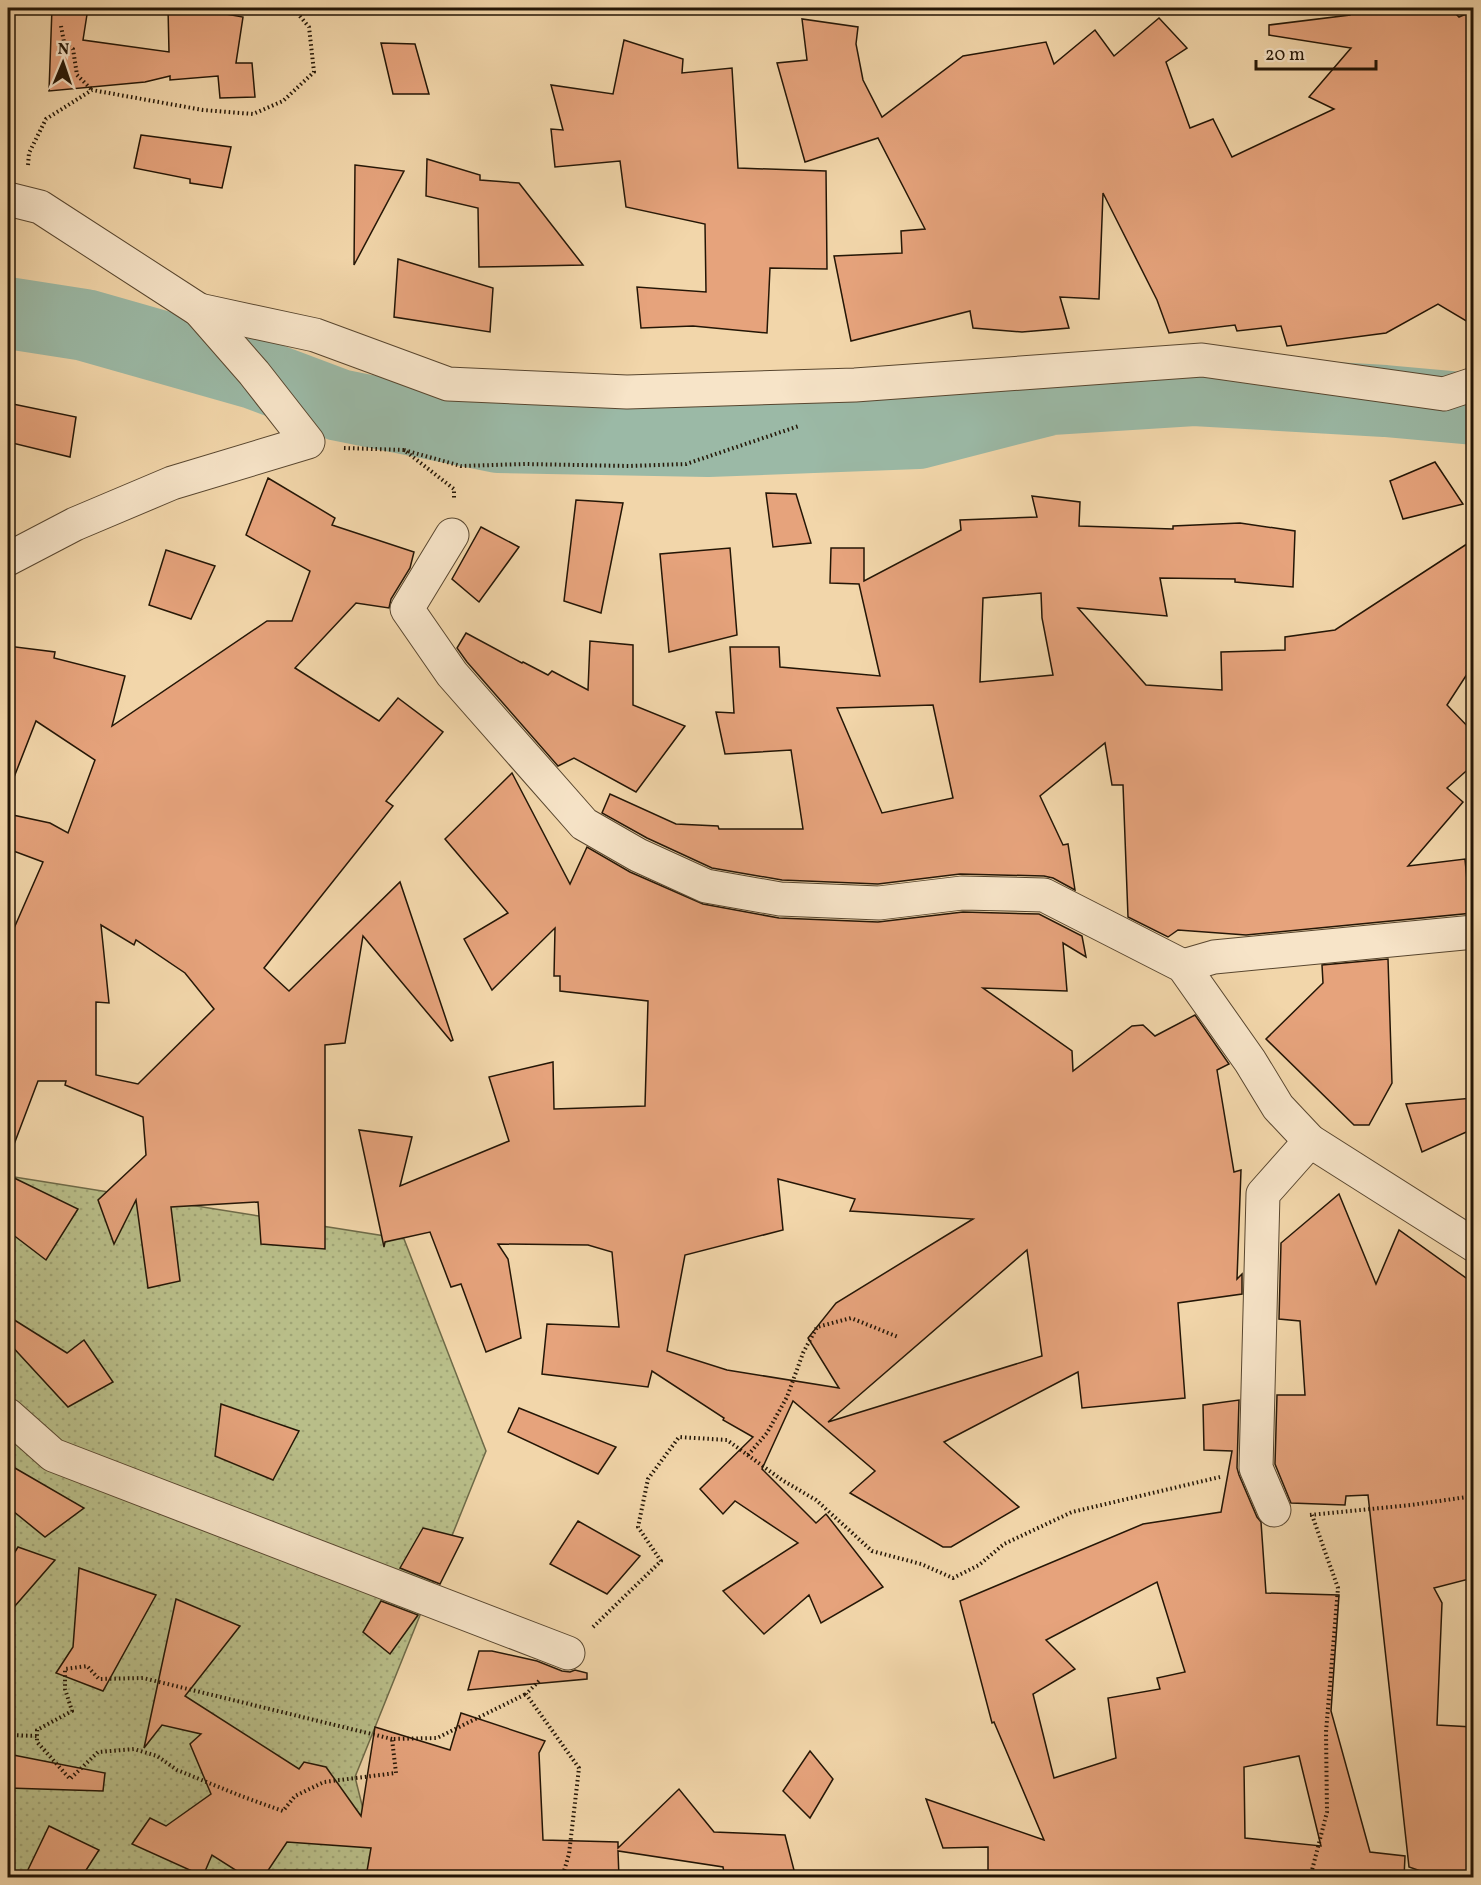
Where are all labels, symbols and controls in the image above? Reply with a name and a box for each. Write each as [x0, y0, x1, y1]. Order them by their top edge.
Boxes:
north arrow [33, 33, 93, 93]
scale bar [1256, 33, 1376, 71]
text: N [57, 39, 70, 61]
text: 20 m [1265, 43, 1305, 68]

